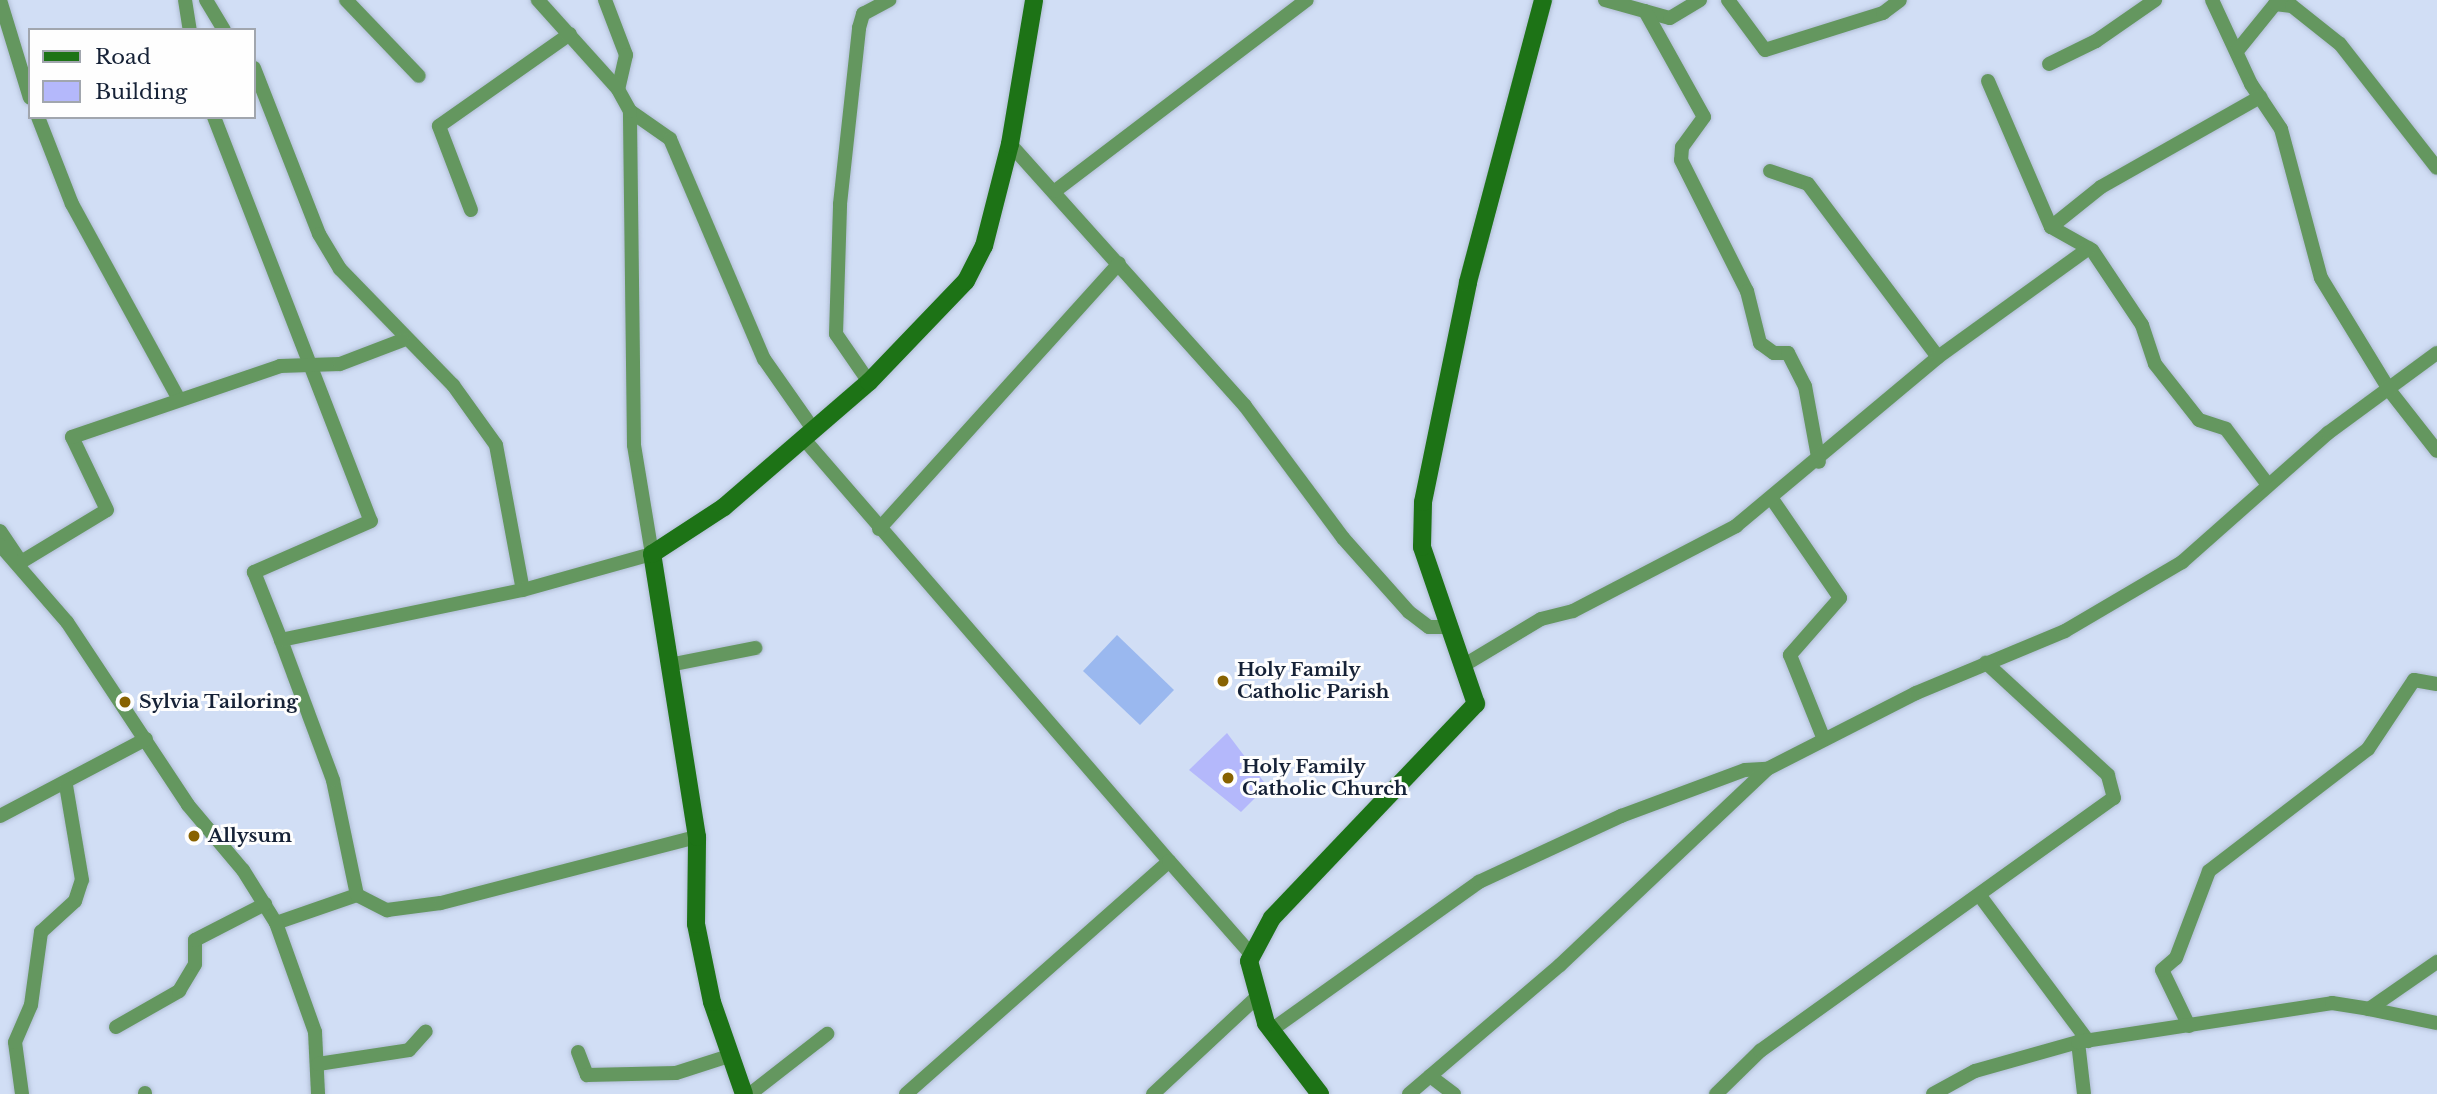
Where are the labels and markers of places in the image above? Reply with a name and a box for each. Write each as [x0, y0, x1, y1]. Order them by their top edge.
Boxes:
place label: Holy Family Catholic Parish [1237, 659, 1389, 703]
marker: Holy Family Catholic Parish [1215, 673, 1231, 689]
place label: Sylvia Tailoring [139, 691, 298, 713]
marker: Sylvia Tailoring [117, 694, 133, 710]
place label: Holy Family Catholic Church [1242, 756, 1408, 800]
marker: Holy Family Catholic Church [1220, 770, 1236, 786]
place label: Allysum [208, 825, 292, 847]
marker: Allysum [186, 828, 202, 844]

